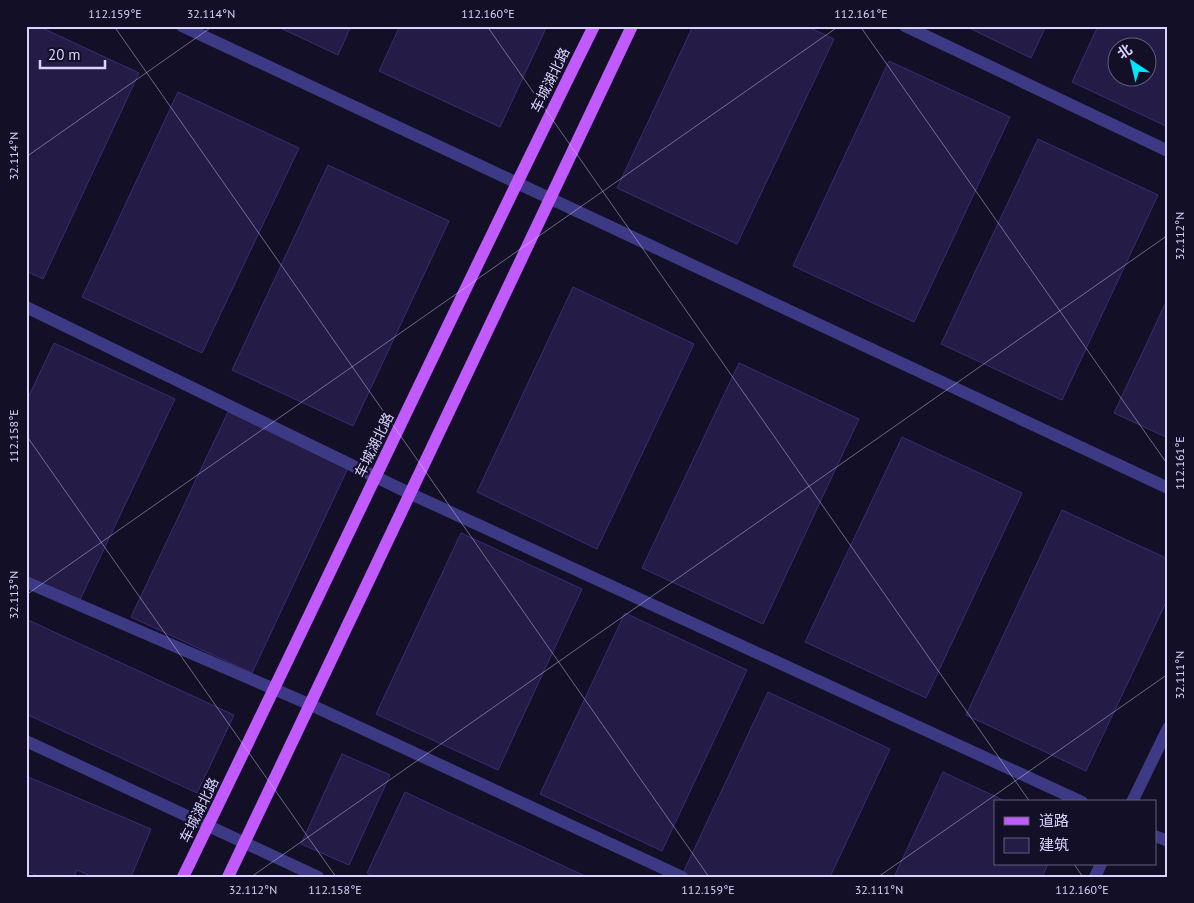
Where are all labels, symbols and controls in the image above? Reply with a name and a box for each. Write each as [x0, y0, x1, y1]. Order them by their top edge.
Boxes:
text: 112.159°E [88, 6, 142, 21]
text: 32.114°N [187, 6, 235, 21]
text: 112.160°E [461, 6, 515, 21]
text: 112.161°E [834, 6, 888, 21]
scale bar [40, 38, 105, 70]
north arrow [1106, 38, 1156, 88]
text: 北 [1114, 40, 1135, 63]
text: 20 m [48, 45, 81, 64]
street label: 车城湖北路 [527, 45, 573, 115]
text: 32.114°N [6, 132, 21, 180]
text: 32.112°N [1172, 212, 1187, 260]
text: 112.158°E [6, 409, 21, 463]
street label: 车城湖北路 [351, 410, 397, 480]
text: 112.161°E [1172, 436, 1187, 490]
text: 32.113°N [6, 571, 21, 619]
text: 32.111°N [1172, 651, 1187, 699]
street label: 车城湖北路 [176, 775, 222, 845]
legend [994, 800, 1156, 866]
text: 道路 [1039, 811, 1069, 830]
text: 建筑 [1039, 835, 1069, 854]
text: 32.112°N [229, 882, 277, 897]
text: 112.158°E [308, 882, 362, 897]
text: 112.159°E [681, 882, 735, 897]
text: 32.111°N [855, 882, 903, 897]
text: 112.160°E [1055, 882, 1109, 897]

